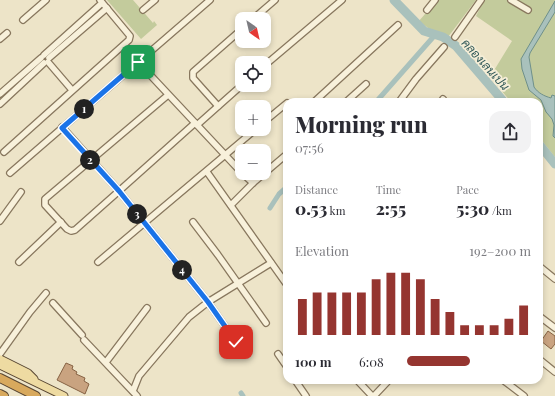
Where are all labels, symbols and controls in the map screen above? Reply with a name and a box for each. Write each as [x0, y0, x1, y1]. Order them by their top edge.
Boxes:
north arrow [235, 12, 271, 48]
map controls [235, 12, 271, 180]
water label: คลองเลนเปน [459, 35, 514, 93]
pin [121, 45, 155, 79]
icon: arrive [127, 51, 149, 73]
button: locate [235, 56, 271, 92]
pin: 1 [74, 99, 94, 119]
button: + [235, 100, 271, 136]
text: 1 [82, 101, 86, 116]
text: Morning run [295, 109, 428, 139]
button: share [489, 111, 531, 153]
text: 07:56 [295, 139, 324, 156]
button: − [235, 144, 271, 180]
pin: 2 [80, 150, 100, 170]
text: 2 [87, 152, 93, 167]
text: Distance [295, 182, 338, 197]
text: Time [376, 182, 401, 197]
text: Pace [456, 182, 479, 197]
text: 0.53 [295, 197, 327, 219]
text: 2:55 [376, 197, 406, 219]
text: 5:30 [456, 197, 489, 219]
text: km [327, 203, 345, 218]
text: /km [489, 203, 512, 218]
pin: 3 [127, 204, 147, 224]
text: 3 [134, 206, 140, 221]
text: Elevation [295, 242, 349, 259]
text: 192–200 m [469, 242, 531, 259]
pin: 4 [172, 260, 192, 280]
text: 4 [179, 262, 185, 277]
pin [219, 325, 253, 359]
icon: check [225, 331, 247, 353]
text: 100 m [295, 353, 332, 370]
text: 6:08 [359, 353, 384, 370]

